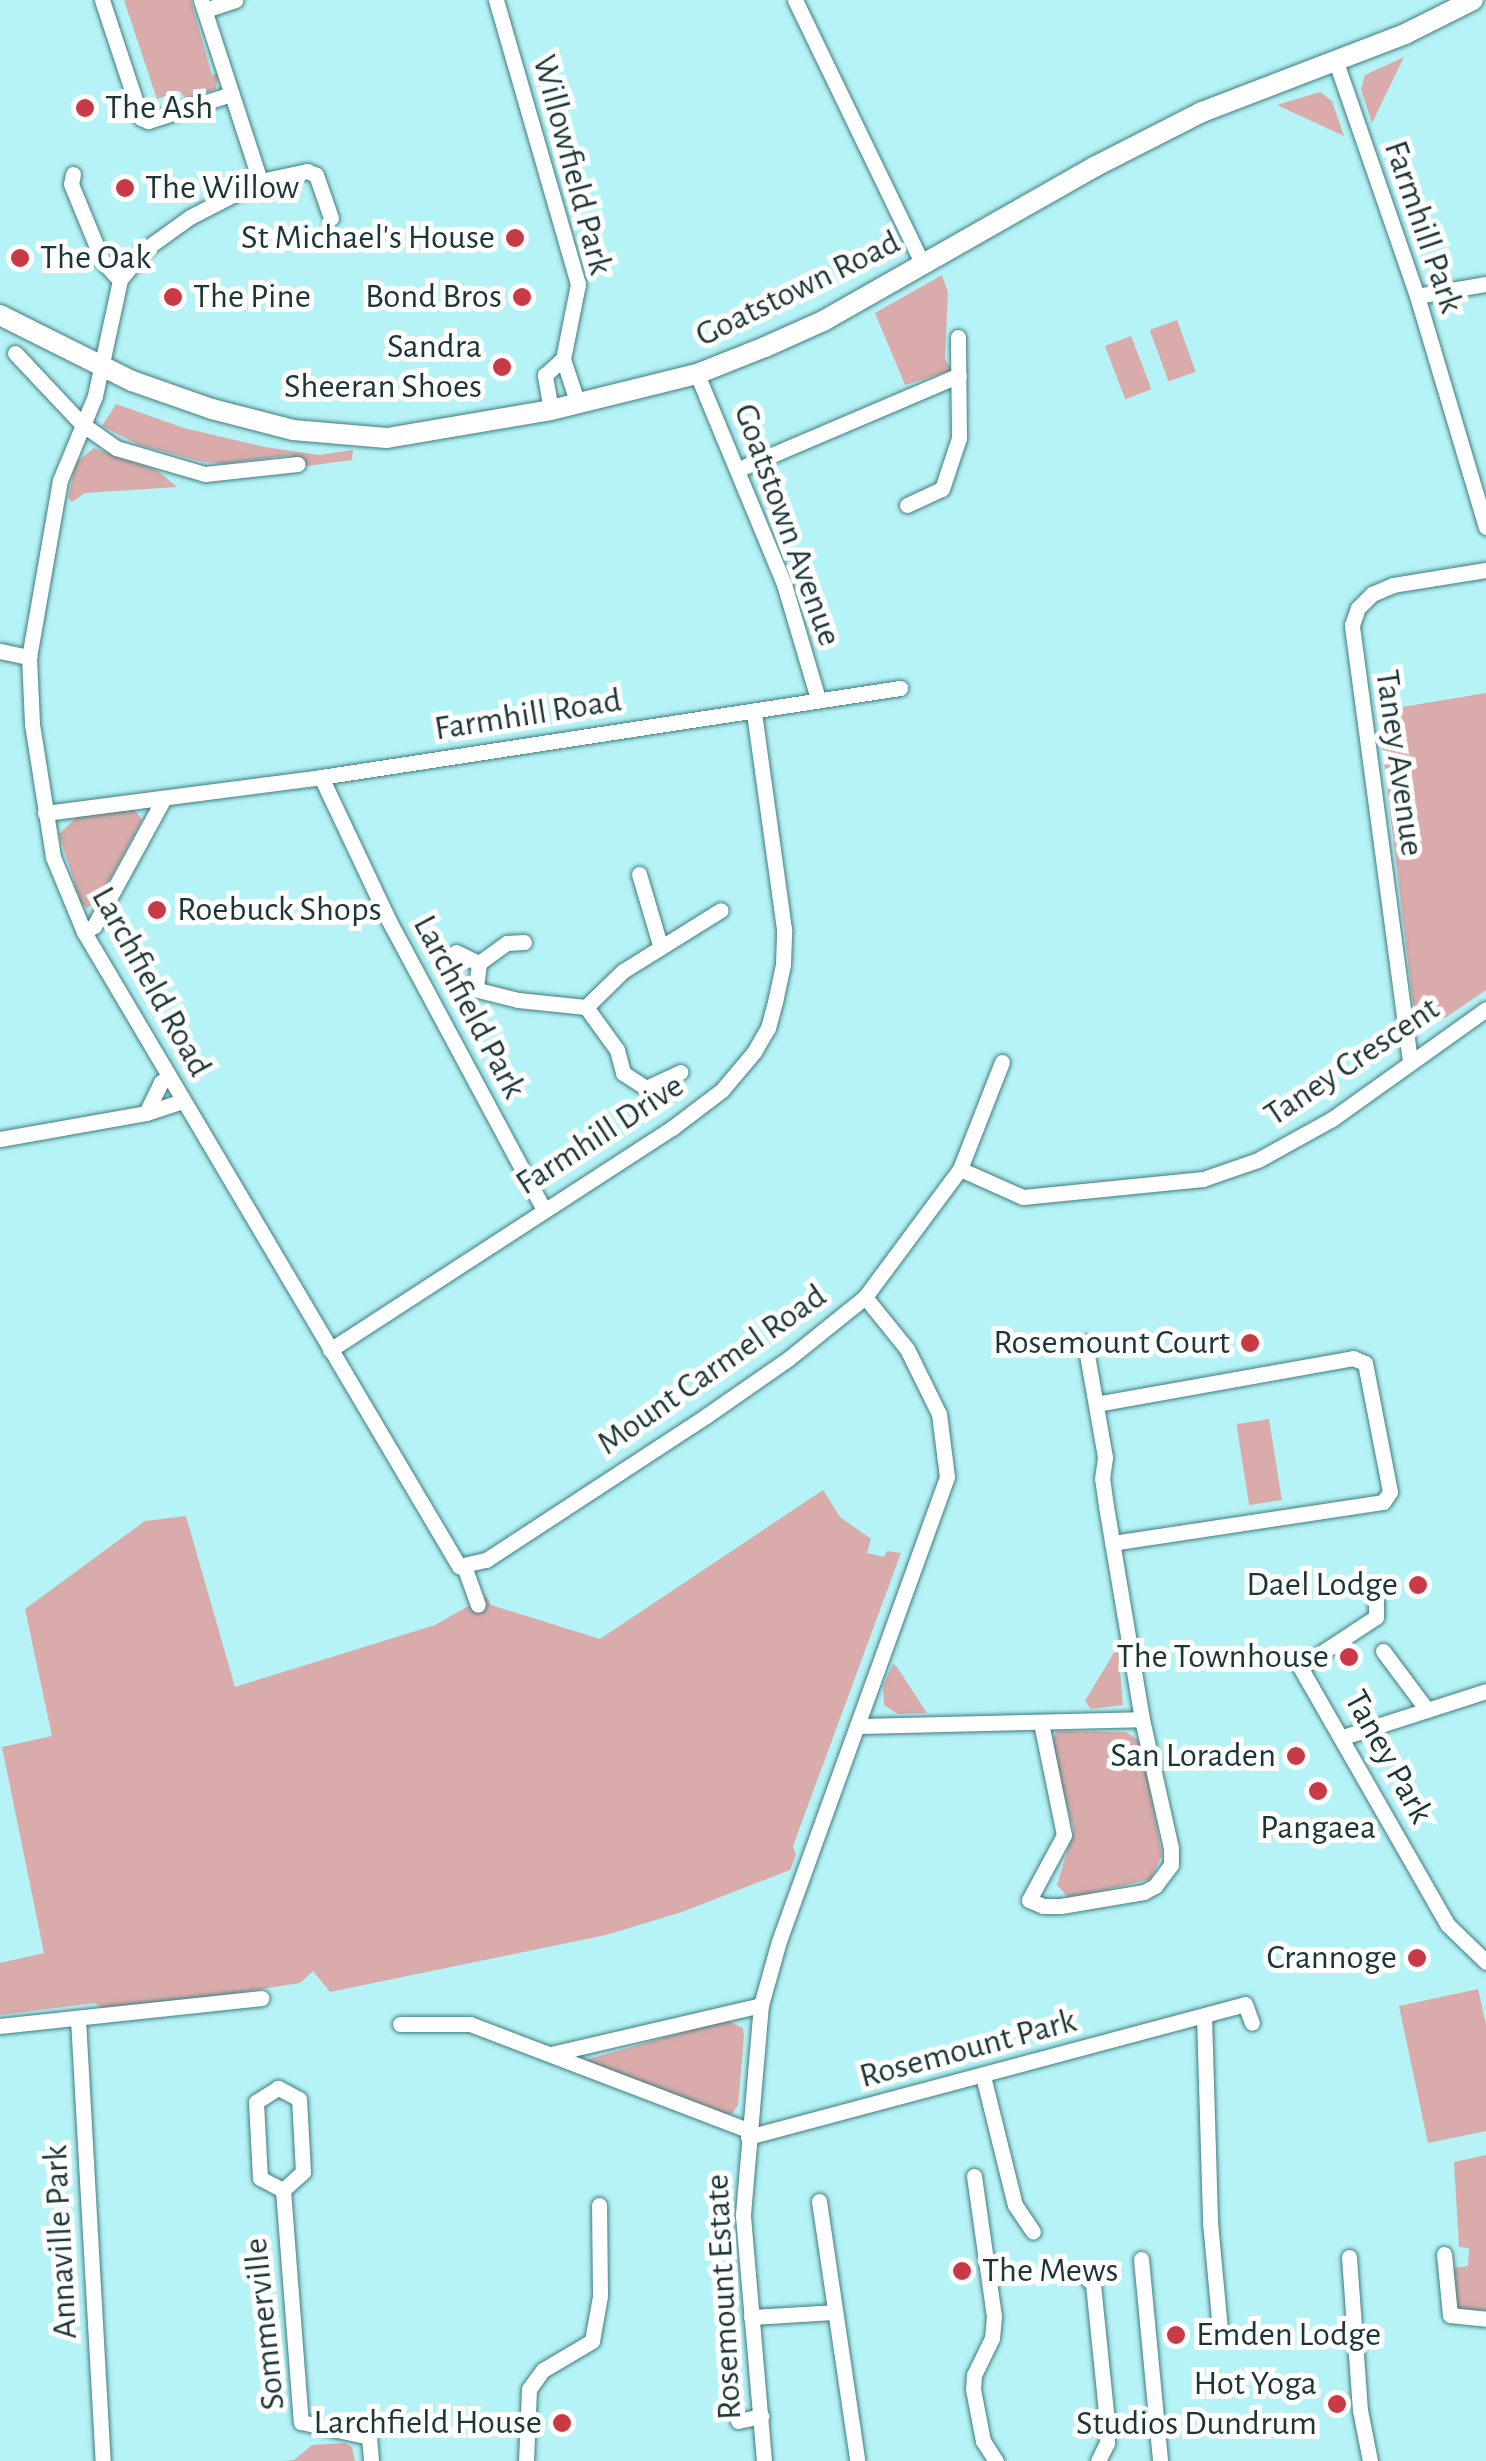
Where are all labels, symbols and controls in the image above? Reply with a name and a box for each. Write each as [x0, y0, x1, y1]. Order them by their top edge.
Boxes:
street label: Willowfield Park [522, 51, 622, 279]
place label: The Ash [105, 87, 213, 129]
marker: The Ash [74, 97, 96, 119]
street label: Farmhill Park [1374, 135, 1472, 319]
place label: The Willow [145, 167, 299, 209]
marker: The Willow [114, 177, 136, 199]
place label: St Michael's House [241, 217, 495, 259]
street label: Goatstown Road [689, 221, 907, 357]
marker: St Michael's House [504, 227, 526, 249]
place label: The Oak [40, 237, 151, 279]
marker: The Oak [9, 247, 31, 269]
place label: The Pine [193, 276, 311, 318]
place label: Bond Bros [365, 276, 502, 318]
marker: The Pine [162, 286, 184, 308]
marker: Bond Bros [511, 286, 533, 308]
place label: Sandra Sheeran Shoes [284, 326, 482, 408]
marker: Sandra Sheeran Shoes [491, 356, 513, 378]
street label: Goatstown Avenue [724, 398, 850, 652]
street label: Taney Avenue [1365, 667, 1433, 859]
street label: Farmhill Road [432, 680, 624, 750]
street label: Larchfield Road [82, 880, 220, 1084]
place label: Roebuck Shops [177, 889, 382, 931]
marker: Roebuck Shops [146, 899, 168, 921]
street label: Larchfield Park [403, 908, 535, 1106]
street label: Taney Crescent [1256, 988, 1448, 1136]
street label: Farmhill Drive [508, 1065, 692, 1205]
street label: Mount Carmel Road [589, 1275, 835, 1465]
place label: Rosemount Court [993, 1322, 1230, 1364]
marker: Rosemount Court [1239, 1332, 1261, 1354]
place label: Dael Lodge [1246, 1564, 1398, 1606]
marker: Dael Lodge [1407, 1574, 1429, 1596]
place label: The Townhouse [1117, 1636, 1329, 1678]
marker: The Townhouse [1338, 1646, 1360, 1668]
street label: Taney Park [1334, 1683, 1442, 1831]
place label: San Loraden [1110, 1735, 1276, 1777]
marker: San Loraden [1285, 1745, 1307, 1767]
marker: Pangaea [1307, 1780, 1329, 1802]
place label: Pangaea [1260, 1807, 1376, 1849]
place label: Crannoge [1267, 1937, 1397, 1979]
marker: Crannoge [1406, 1947, 1428, 1969]
street label: Rosemount Park [855, 2000, 1081, 2098]
street label: Annaville Park [35, 2144, 87, 2340]
street label: Rosemount Estate [697, 2173, 751, 2421]
street label: Sommerville [235, 2236, 295, 2412]
place label: The Mews [982, 2250, 1118, 2292]
marker: The Mews [951, 2260, 973, 2282]
place label: Emden Lodge [1196, 2314, 1381, 2356]
marker: Emden Lodge [1165, 2324, 1187, 2346]
place label: Hot Yoga Studios Dundrum [1076, 2363, 1317, 2445]
marker: Hot Yoga Studios Dundrum [1326, 2393, 1348, 2415]
place label: Larchfield House [314, 2402, 542, 2444]
marker: Larchfield House [551, 2412, 573, 2434]

